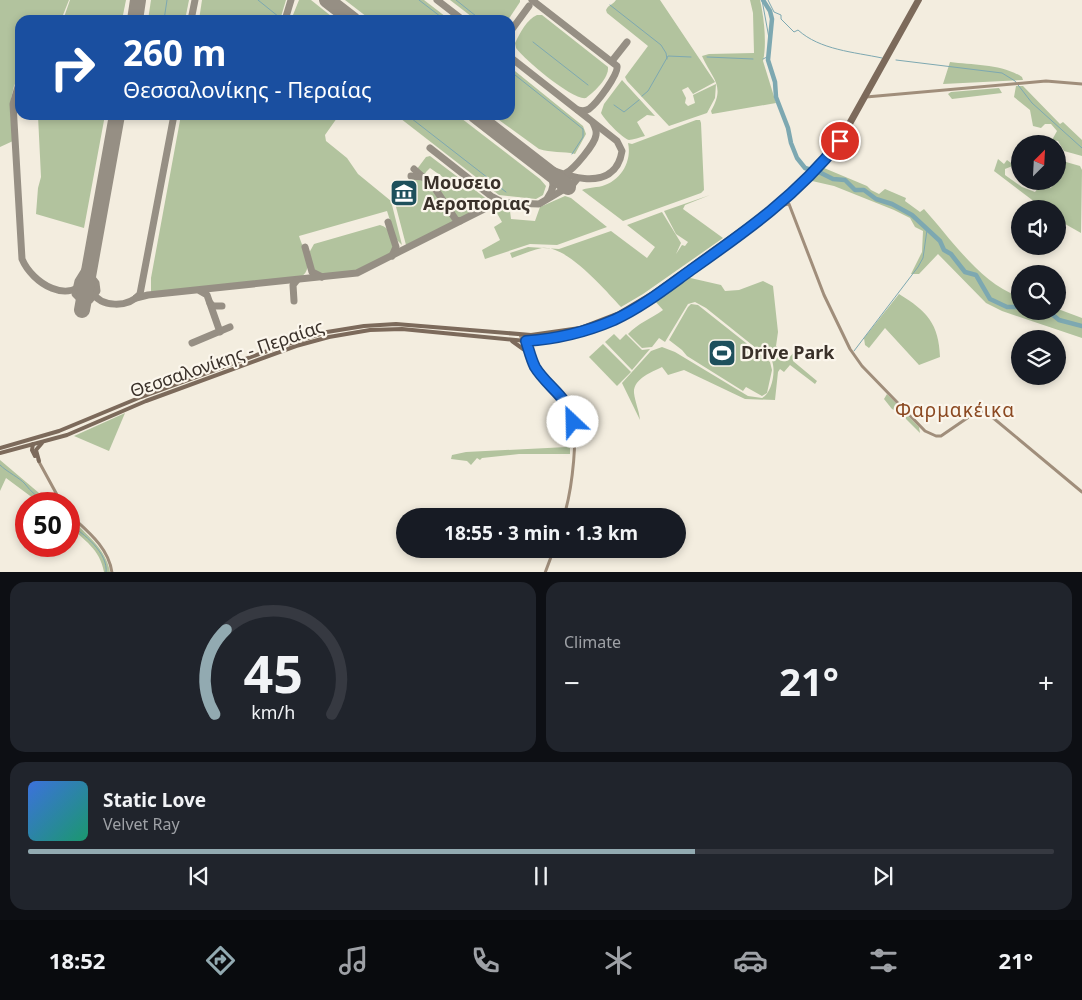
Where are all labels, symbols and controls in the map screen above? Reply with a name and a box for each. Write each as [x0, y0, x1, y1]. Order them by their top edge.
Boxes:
text: 260 m [123, 29, 226, 76]
icon: right [40, 35, 105, 100]
text: Θεσσαλονίκης - Περαίας [123, 74, 372, 104]
pin [819, 120, 861, 162]
icon: arrive [826, 127, 854, 155]
north arrow [1011, 135, 1066, 190]
map controls [1011, 135, 1066, 385]
place label: Μουσειο Αεροποριας [423, 170, 530, 215]
museum icon: Μουσειο Αεροποριας [389, 178, 419, 208]
button: sound [1011, 200, 1066, 255]
button: search [1011, 265, 1066, 320]
street label: Θεσσαλονίκης - Περαίας [127, 314, 327, 403]
button: layers [1011, 330, 1066, 385]
sports icon: Drive Park [707, 338, 737, 368]
place label: Drive Park [741, 340, 835, 364]
position arrow [546, 395, 598, 447]
district label: Φαρμακέικα [895, 397, 1015, 423]
speed limit sign: 50 [15, 492, 80, 557]
text: 18:55 · 3 min · 1.3 km [444, 520, 638, 546]
text: Climate [564, 631, 621, 653]
text: 45 [243, 637, 303, 708]
text: 21° [779, 655, 839, 707]
text: − [564, 663, 580, 701]
text: + [1038, 663, 1054, 701]
text: km/h [251, 700, 295, 724]
text: Static Love [103, 787, 206, 813]
text: Velvet Ray [103, 813, 180, 835]
icon: previous [185, 862, 213, 890]
icon: pause [527, 862, 555, 890]
icon: next [869, 862, 897, 890]
icon: directions [203, 943, 238, 978]
icon: music [336, 943, 371, 978]
icon: phone [468, 943, 503, 978]
icon: climate [601, 943, 636, 978]
icon: car [733, 943, 768, 978]
icon: filters [866, 943, 901, 978]
text: 18:52 [49, 945, 105, 975]
text: 21° [999, 945, 1033, 975]

